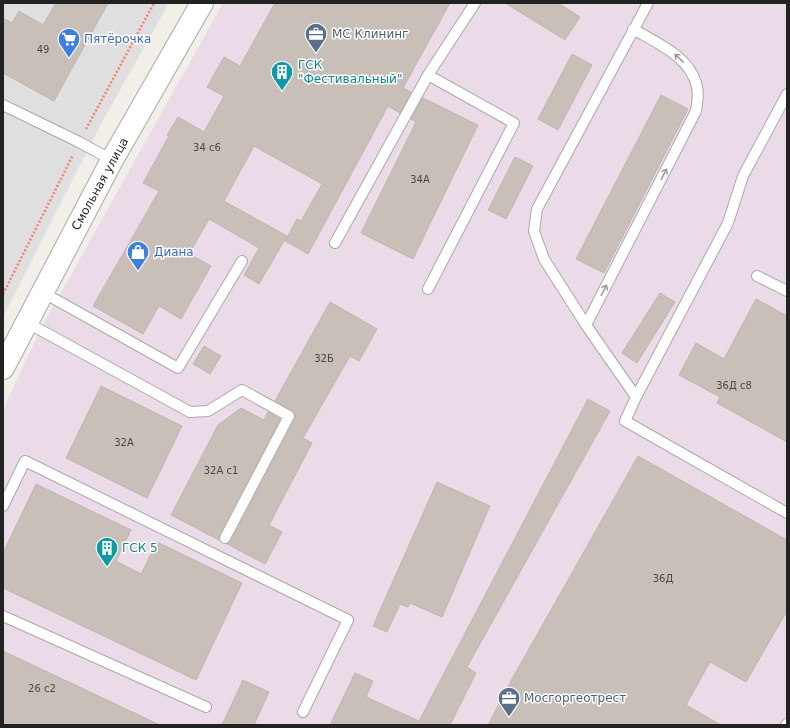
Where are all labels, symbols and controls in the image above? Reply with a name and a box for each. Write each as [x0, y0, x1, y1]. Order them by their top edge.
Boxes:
office icon: МС Клининг [303, 21, 329, 54]
supermarket icon: Пятёрочка [56, 26, 82, 59]
place label: МС Клининг [332, 27, 408, 41]
place label: Пятёрочка [84, 32, 151, 46]
house number: 49 [37, 44, 49, 55]
one-way arrow [674, 54, 684, 63]
place label: ГСК "Фестивальный" [298, 58, 402, 86]
building icon: ГСК "Фестивальный" [269, 59, 295, 92]
street label: Смольная улица [69, 135, 131, 233]
house number: 34 с6 [193, 142, 221, 153]
one-way arrow [661, 169, 668, 181]
house number: 34А [410, 174, 430, 185]
shop icon: Диана [125, 239, 151, 272]
place label: Диана [154, 245, 194, 259]
one-way arrow [601, 284, 608, 296]
house number: 32Б [314, 353, 334, 364]
house number: 36Д с8 [716, 380, 752, 391]
house number: 32А [114, 437, 134, 448]
house number: 32А с1 [204, 465, 238, 476]
building icon: ГСК 5 [94, 535, 120, 568]
place label: ГСК 5 [122, 541, 158, 555]
house number: 36Д [653, 573, 673, 584]
house number: 26 с2 [28, 683, 56, 694]
office icon: Мосгоргеотрест [496, 685, 522, 718]
place label: Мосгоргеотрест [524, 691, 626, 705]

